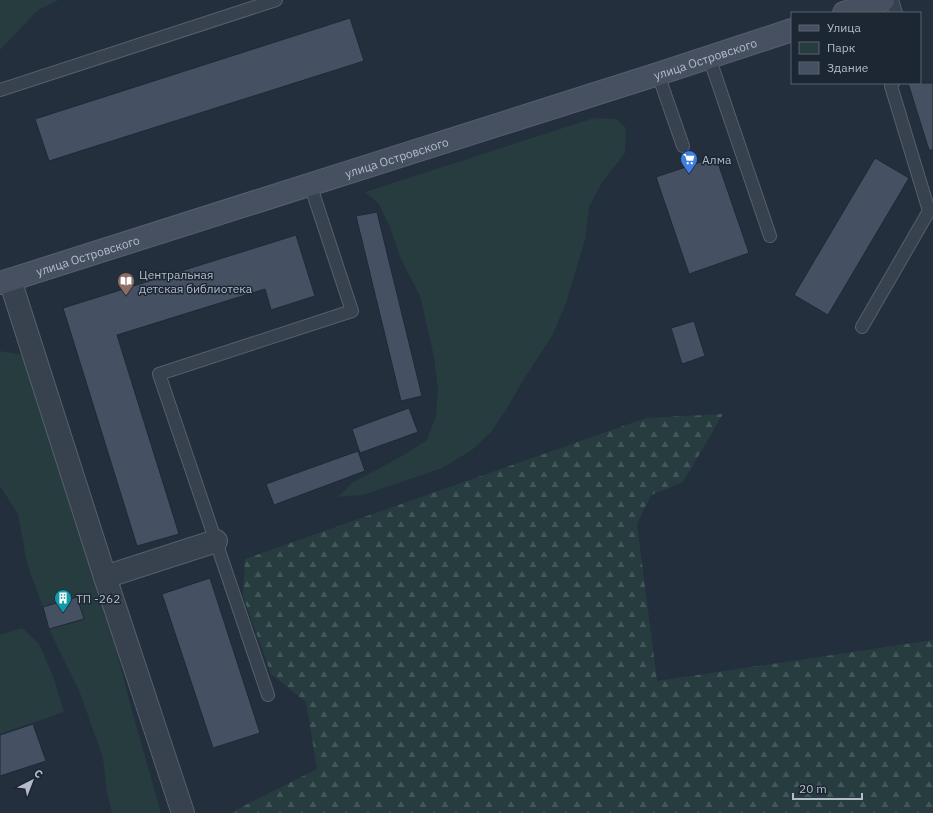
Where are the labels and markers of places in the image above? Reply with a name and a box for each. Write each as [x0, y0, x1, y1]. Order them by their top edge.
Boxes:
supermarket icon: Алма [679, 149, 699, 174]
place label: Алма [702, 152, 732, 167]
place label: Центральная детская библиотека [139, 267, 253, 296]
library icon: Центральная детская библиотека [116, 271, 136, 296]
building icon: ТП -262 [53, 588, 73, 613]
place label: ТП -262 [76, 591, 120, 606]

